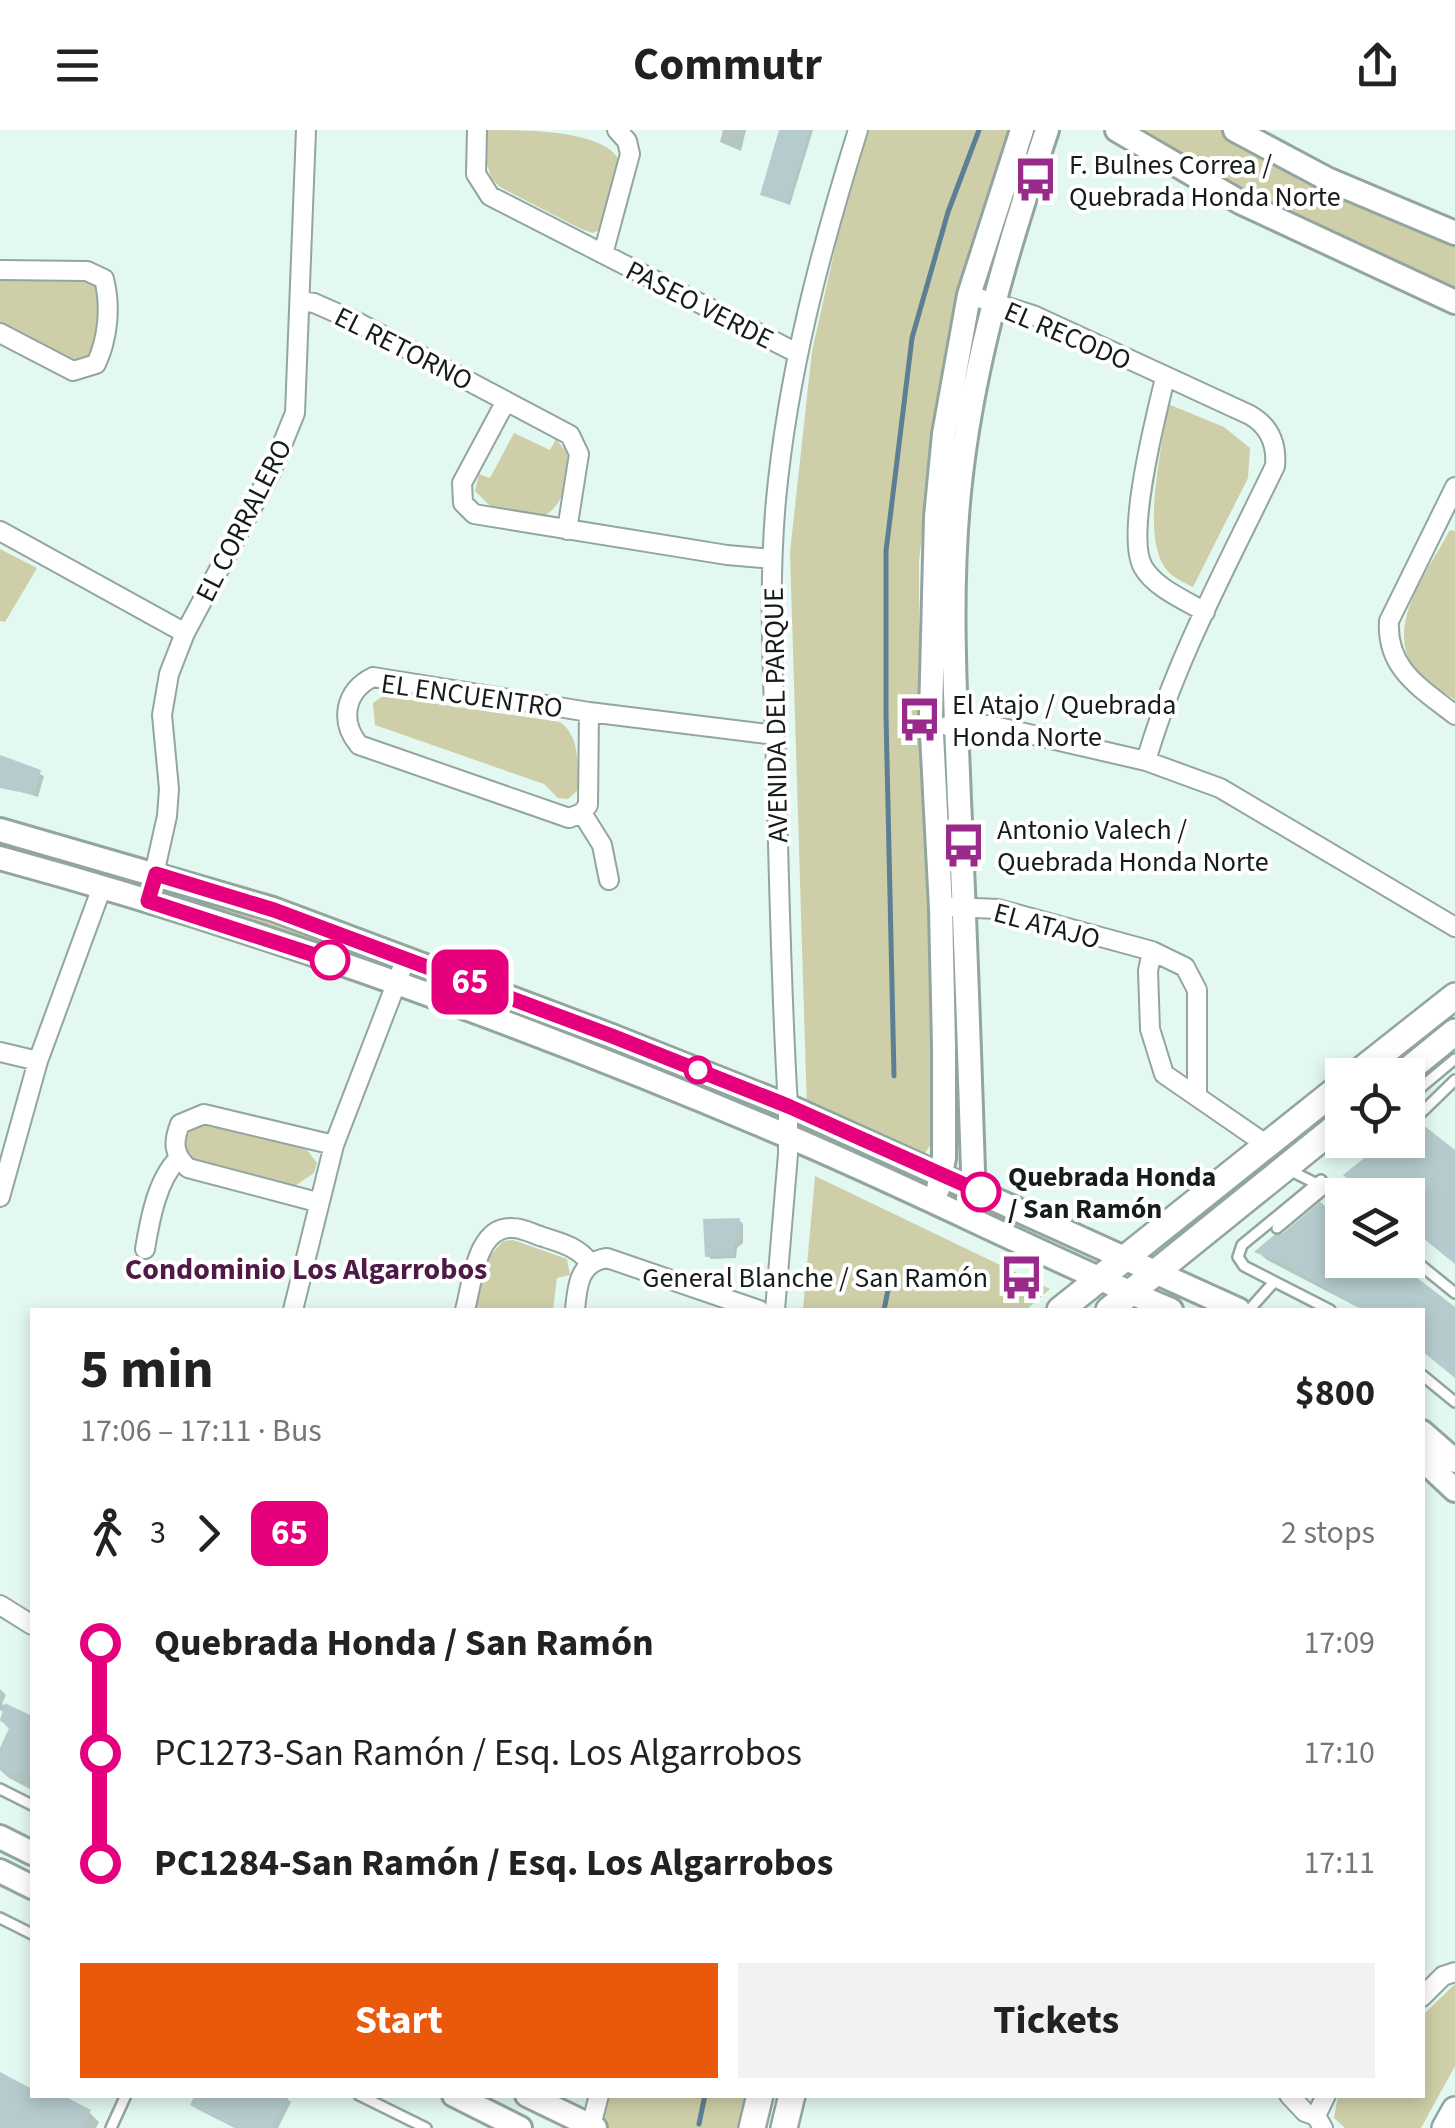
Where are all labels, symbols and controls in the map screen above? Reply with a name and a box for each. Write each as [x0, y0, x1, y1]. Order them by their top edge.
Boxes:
text: Commutr [633, 33, 822, 97]
icon: menu [50, 38, 105, 93]
icon: share [1350, 38, 1405, 93]
place label: F. Bulnes Correa / Quebrada Honda Norte [1069, 145, 1341, 217]
bus stop icon: F. Bulnes Correa / Quebrada Honda Norte [1012, 156, 1060, 204]
street label: PASEO VERDE [619, 251, 780, 359]
street label: EL RECODO [998, 291, 1137, 381]
street label: EL RETORNO [328, 297, 480, 401]
street label: EL CORRALERO [186, 432, 302, 609]
street label: AVENIDA DEL PARQUE [754, 587, 798, 843]
street label: EL ENCUENTRO [379, 663, 565, 729]
place label: El Atajo / Quebrada Honda Norte [952, 685, 1176, 757]
bus stop icon: El Atajo / Quebrada Honda Norte [895, 696, 943, 744]
place label: Antonio Valech / Quebrada Honda Norte [997, 810, 1269, 882]
bus stop icon: Antonio Valech / Quebrada Honda Norte [940, 821, 988, 869]
street label: EL ATAJO [989, 893, 1104, 959]
unlabelled marker [311, 941, 349, 979]
line badge: 65 [425, 950, 515, 1014]
text: 65 [452, 957, 488, 1007]
unlabelled marker [685, 1057, 711, 1083]
map controls [1325, 1058, 1425, 1278]
button: locate [1325, 1058, 1425, 1158]
place label: Quebrada Honda / San Ramón [1008, 1157, 1216, 1229]
marker: Quebrada Honda / San Ramón [962, 1173, 1000, 1211]
button: layers [1325, 1178, 1425, 1278]
district label: Condominio Los Algarrobos [125, 1248, 487, 1291]
bus stop icon: General Blanche / San Ramón [997, 1253, 1045, 1301]
place label: General Blanche / San Ramón [642, 1258, 988, 1298]
text: 5 min [80, 1331, 214, 1409]
text: $800 [1295, 1366, 1375, 1420]
text: 17:06 – 17:11 · Bus [80, 1408, 322, 1454]
icon: walk [80, 1506, 135, 1561]
icon: forward [181, 1506, 236, 1561]
text: 65 [271, 1508, 308, 1558]
text: 3 [150, 1510, 166, 1556]
text: 2 stops [1281, 1510, 1375, 1556]
text: Quebrada Honda / San Ramón [154, 1616, 654, 1670]
text: 17:09 [1303, 1620, 1375, 1666]
text: PC1273-San Ramón / Esq. Los Algarrobos [154, 1726, 802, 1780]
text: 17:10 [1303, 1730, 1375, 1776]
text: PC1284-San Ramón / Esq. Los Algarrobos [154, 1836, 833, 1890]
text: 17:11 [1303, 1840, 1375, 1886]
button: Start [80, 1963, 718, 2078]
button: Tickets [738, 1963, 1375, 2078]

